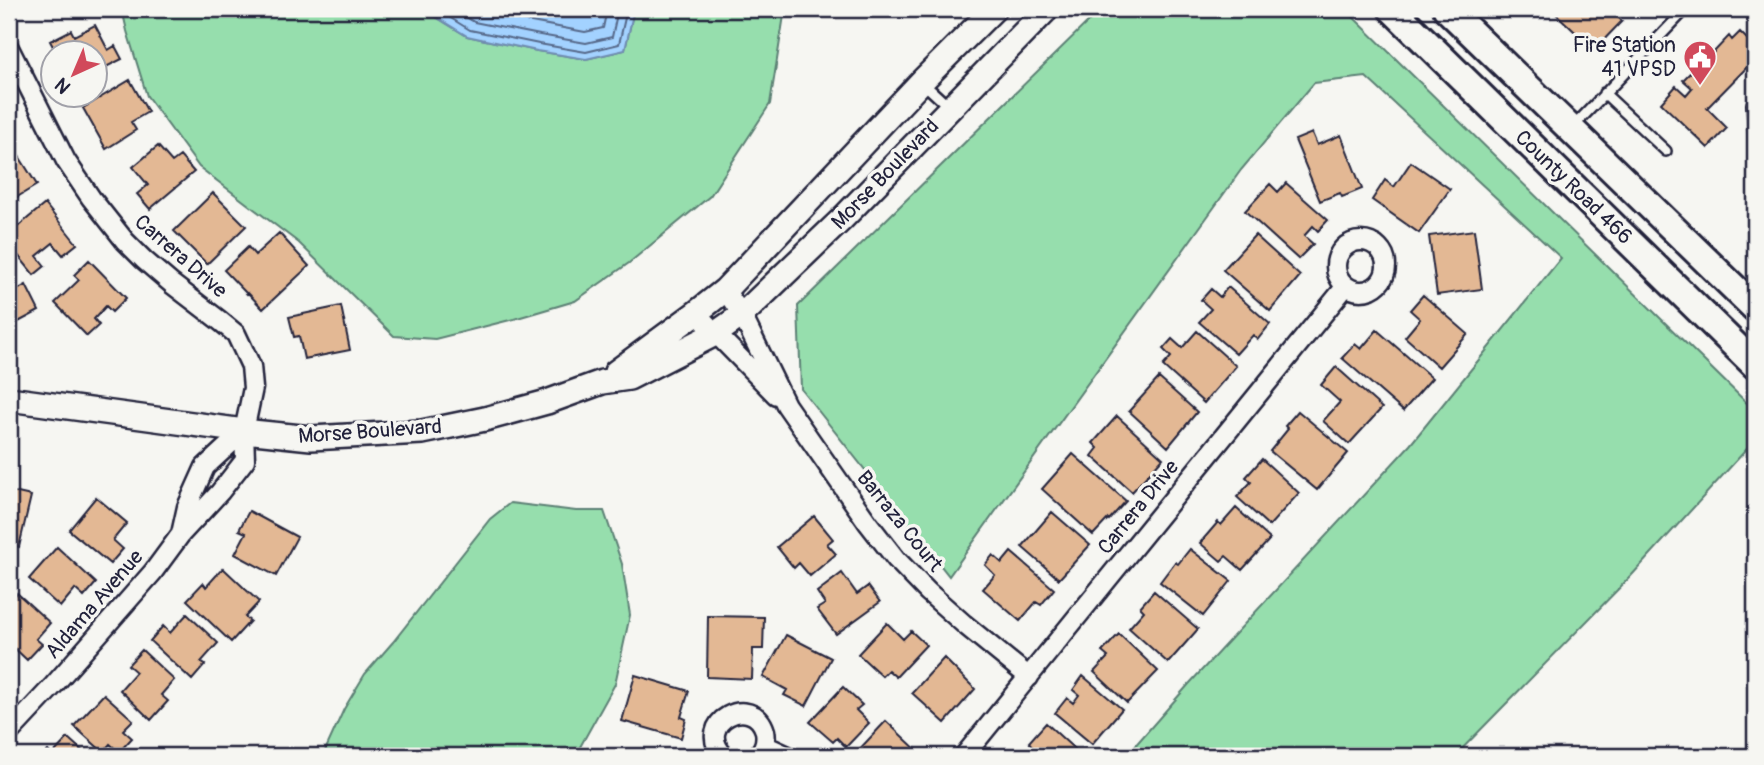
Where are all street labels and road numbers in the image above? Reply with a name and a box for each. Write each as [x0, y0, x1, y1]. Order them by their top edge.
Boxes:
street label: Morse Boulevard [826, 113, 945, 235]
street label: County Road 466 [1509, 124, 1638, 250]
street label: Carrera Drive [129, 209, 233, 304]
street label: Morse Boulevard [297, 413, 443, 450]
street label: Carrera Drive [1092, 454, 1185, 560]
street label: Barraza Court [851, 465, 949, 578]
street label: Aldama Avenue [40, 544, 150, 665]

